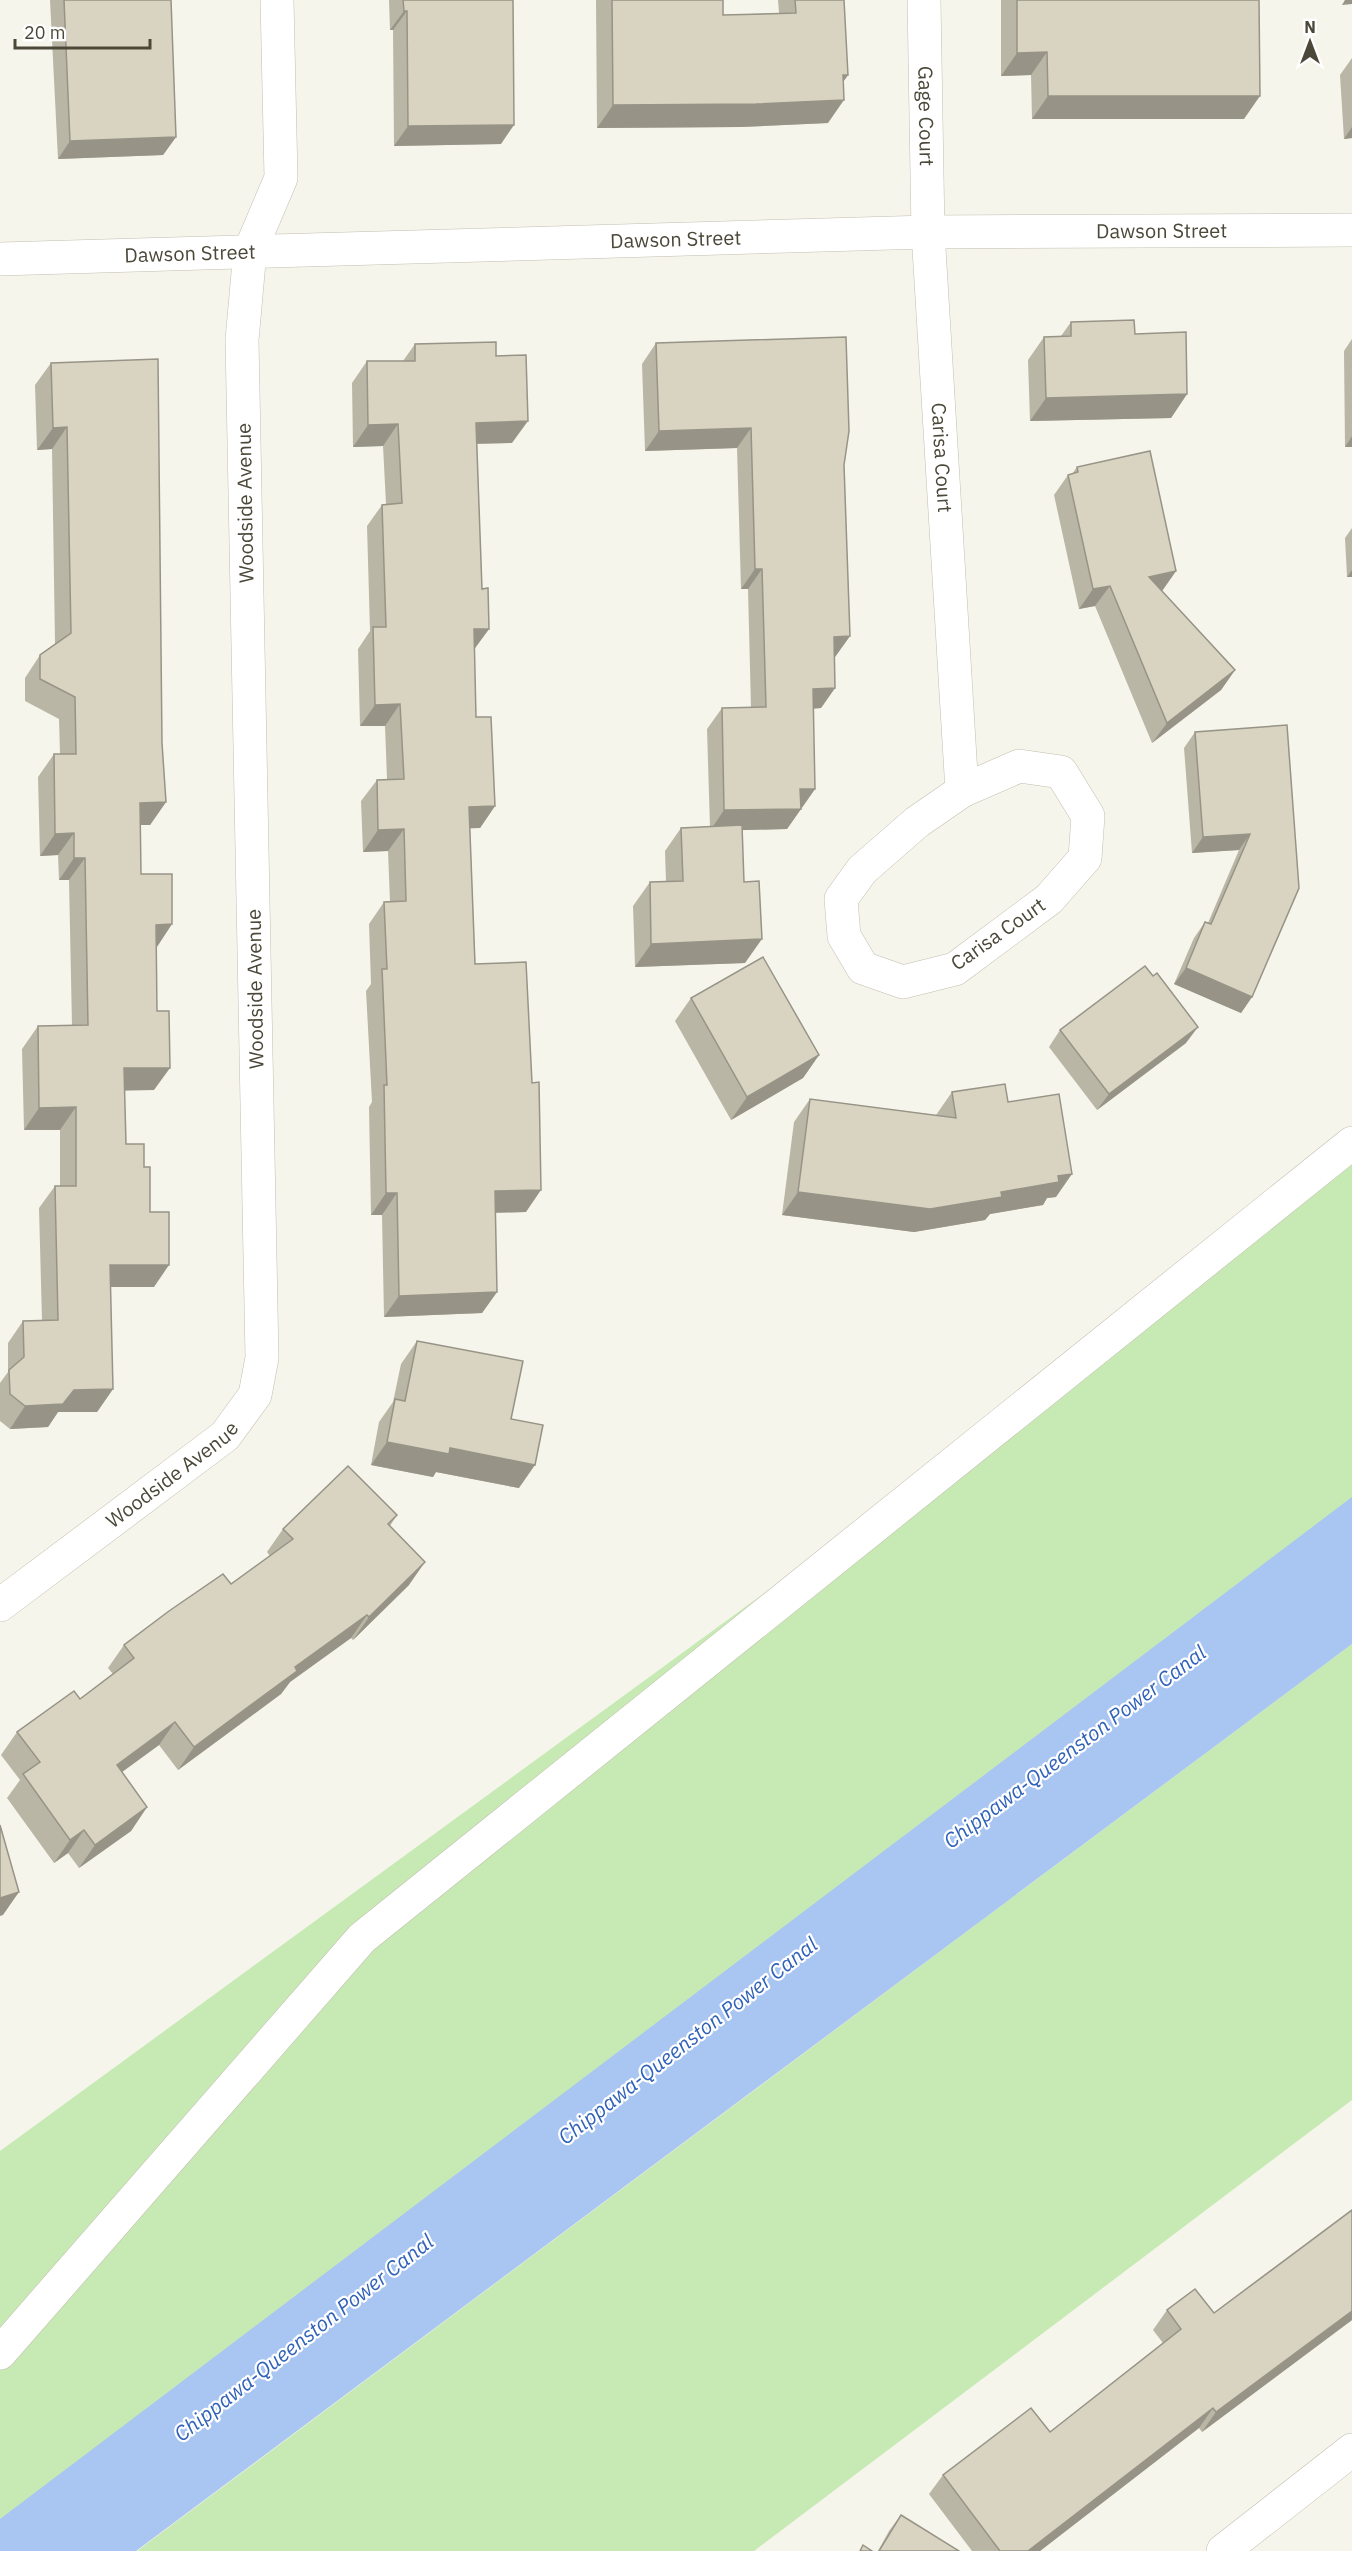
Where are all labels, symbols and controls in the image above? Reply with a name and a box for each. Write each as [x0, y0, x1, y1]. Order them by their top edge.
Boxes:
scale bar [15, 12, 150, 50]
north arrow [1280, 12, 1340, 72]
text: N [1304, 17, 1316, 37]
text: 20 m [24, 21, 66, 44]
street label: Gage Court [912, 66, 941, 166]
street label: Dawson Street [1096, 217, 1227, 244]
street label: Dawson Street [610, 223, 742, 254]
street label: Dawson Street [124, 238, 256, 268]
street label: Carisa Court [925, 402, 959, 513]
street label: Woodside Avenue [230, 423, 259, 583]
street label: Carisa Court [945, 891, 1051, 976]
street label: Woodside Avenue [240, 909, 269, 1069]
street label: Woodside Avenue [100, 1416, 244, 1534]
water label: Chippawa-Queenston Power Canal [938, 1638, 1212, 1854]
water label: Chippawa-Queenston Power Canal [552, 1930, 823, 2150]
water label: Chippawa-Queenston Power Canal [168, 2227, 439, 2447]

